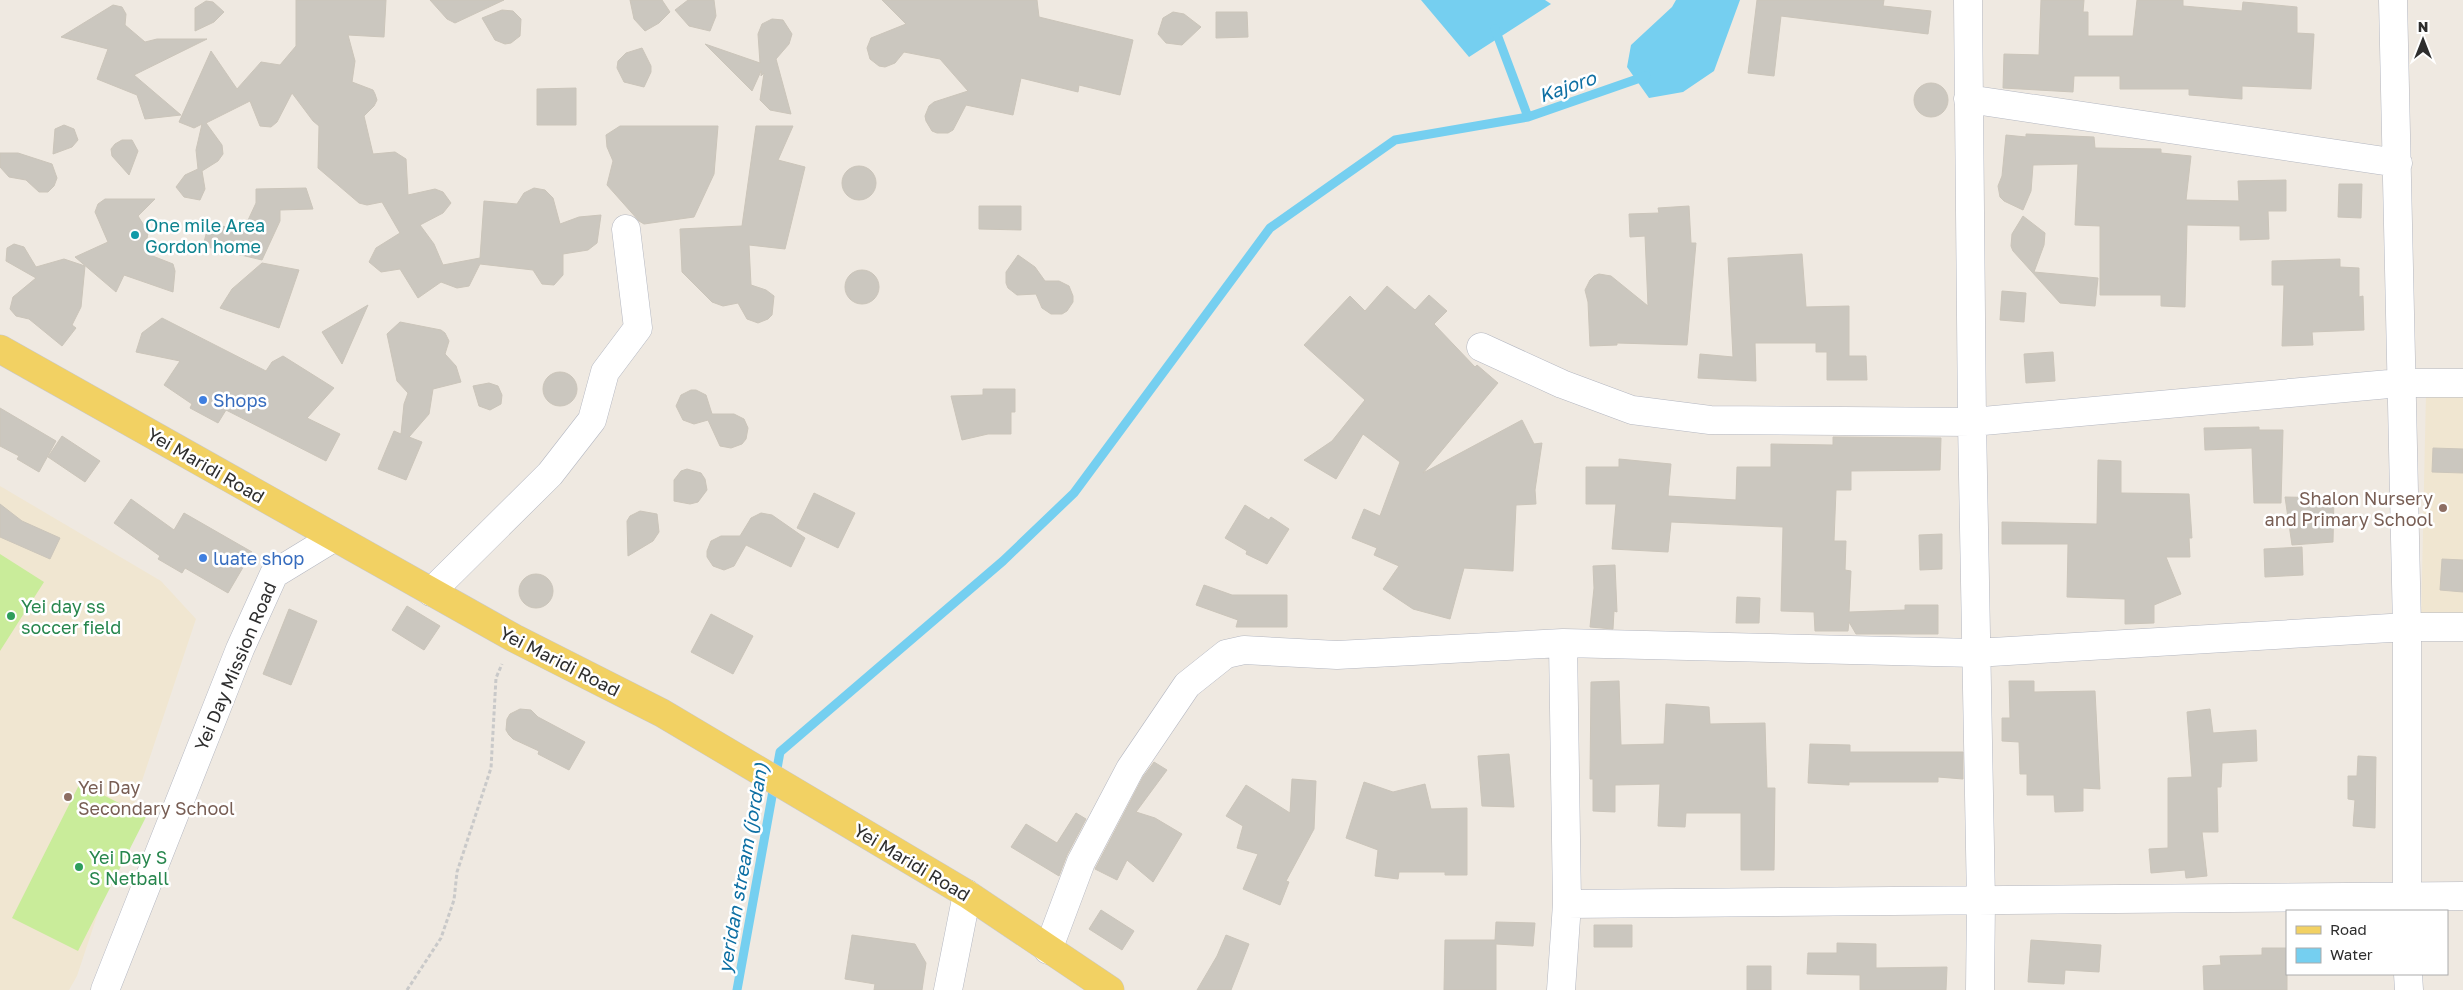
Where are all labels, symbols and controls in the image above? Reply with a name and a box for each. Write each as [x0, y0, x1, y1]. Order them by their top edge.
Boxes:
north arrow [2398, 15, 2448, 65]
text: N [2418, 18, 2428, 35]
water label: Kajoro [1535, 65, 1600, 106]
place label: One mile Area Gordon home [145, 214, 265, 257]
marker: One mile Area Gordon home [129, 229, 141, 241]
place label: Shops [213, 389, 267, 411]
marker: Shops [197, 394, 209, 406]
street label: Yei Maridi Road [143, 423, 269, 507]
place label: Shalon Nursery and Primary School [2265, 487, 2433, 530]
marker: Shalon Nursery and Primary School [2437, 502, 2449, 514]
place label: luate shop [213, 547, 304, 569]
marker: luate shop [197, 552, 209, 564]
street label: Yei Day Mission Road [189, 578, 281, 754]
place label: Yei day ss soccer field [21, 595, 121, 638]
marker: Yei day ss soccer field [5, 610, 17, 622]
street label: Yei Maridi Road [496, 621, 624, 701]
water label: yeridan stream (jordan) [712, 760, 772, 975]
place label: Yei Day Secondary School [78, 776, 235, 819]
marker: Yei Day Secondary School [62, 791, 74, 803]
street label: Yei Maridi Road [850, 819, 974, 905]
place label: Yei Day S S Netball [89, 846, 169, 889]
marker: Yei Day S S Netball [73, 861, 85, 873]
legend [2286, 910, 2448, 975]
text: Road [2330, 920, 2367, 938]
text: Water [2330, 945, 2373, 963]

